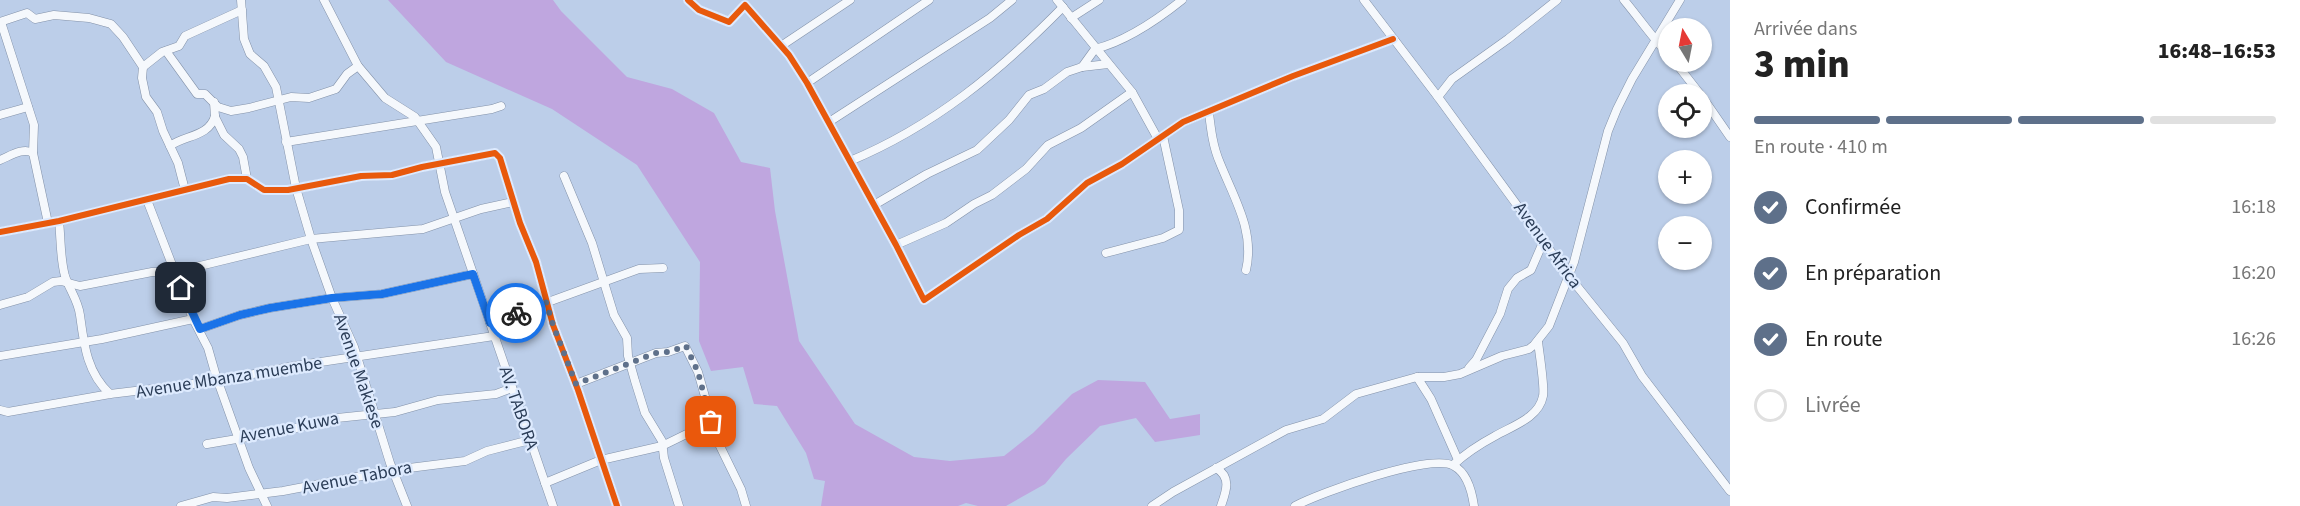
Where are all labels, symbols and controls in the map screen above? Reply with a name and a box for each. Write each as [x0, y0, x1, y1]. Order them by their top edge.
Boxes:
text: Arrivée dans [1754, 15, 1857, 43]
north arrow [1658, 18, 1712, 72]
map controls [1658, 18, 1712, 270]
text: 16:48–16:53 [2158, 35, 2276, 67]
text: 3 min [1754, 37, 1850, 93]
button: locate [1658, 84, 1712, 138]
text: En route · 410 m [1754, 133, 1888, 161]
button: + [1658, 150, 1712, 204]
icon: check [1754, 191, 1787, 224]
text: Confirmée [1805, 191, 1901, 223]
text: 16:18 [2231, 193, 2276, 221]
street label: Avenue Africa [1508, 197, 1588, 294]
button: − [1658, 216, 1712, 270]
icon: check [1754, 257, 1787, 290]
text: En préparation [1805, 257, 1941, 289]
text: 16:20 [2231, 259, 2276, 287]
pin [155, 262, 206, 313]
icon: home [164, 271, 197, 304]
courier [486, 283, 546, 343]
icon: bike [500, 297, 533, 330]
street label: Avenue Makiese [327, 310, 390, 432]
icon: check [1754, 323, 1787, 356]
text: En route [1805, 323, 1882, 355]
text: 16:26 [2231, 325, 2276, 353]
street label: Avenue Mbanza muembe [134, 350, 324, 405]
street label: AV. TABORA [493, 363, 545, 454]
text: Livrée [1805, 389, 1861, 421]
pin [685, 396, 736, 447]
icon: bag [694, 405, 727, 438]
street label: Avenue Kuwa [237, 406, 341, 449]
street label: Avenue Tabora [300, 455, 414, 500]

